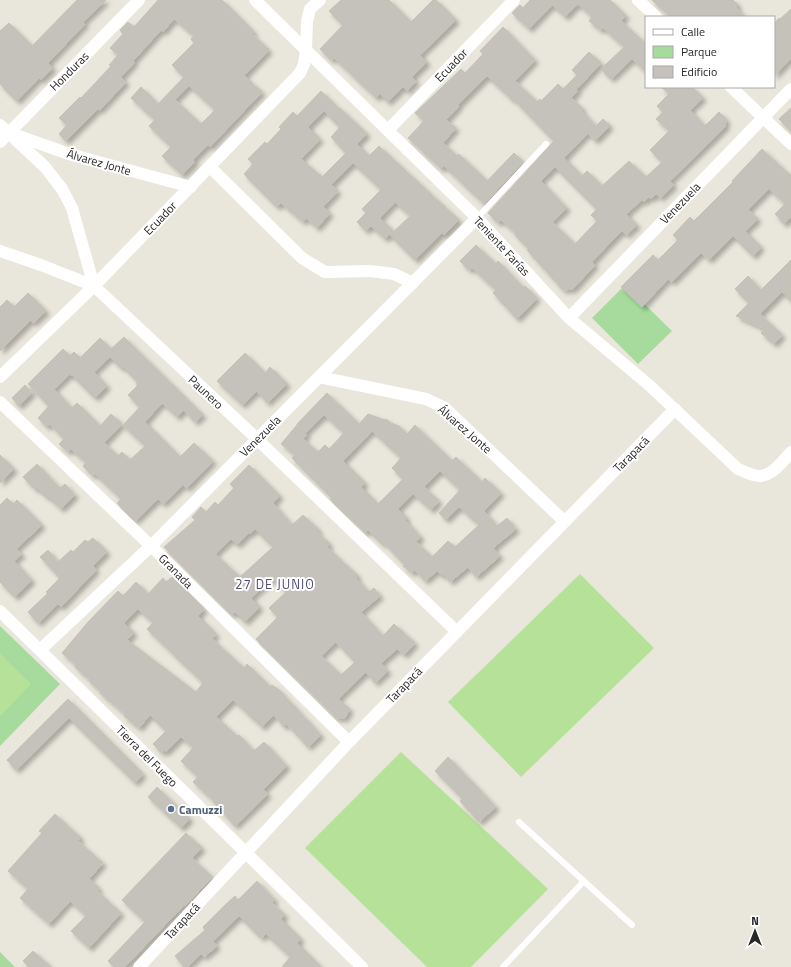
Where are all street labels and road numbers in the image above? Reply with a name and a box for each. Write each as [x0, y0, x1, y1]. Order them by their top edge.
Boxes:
street label: Ecuador [430, 44, 472, 86]
street label: Honduras [45, 47, 93, 95]
street label: Álvarez Jonte [65, 144, 133, 180]
street label: Venezuela [655, 178, 705, 228]
street label: Ecuador [139, 197, 181, 239]
street label: Teniente Farías [469, 212, 535, 281]
street label: Paunero [184, 371, 228, 413]
street label: Álvarez Jonte [434, 400, 496, 458]
street label: Venezuela [235, 411, 285, 461]
street label: Tarapacá [608, 431, 654, 477]
street label: Granada [154, 549, 198, 593]
street label: Tarapacá [382, 662, 426, 708]
street label: Tierra del Fuego [112, 721, 182, 791]
street label: Tarapacá [160, 898, 204, 944]

